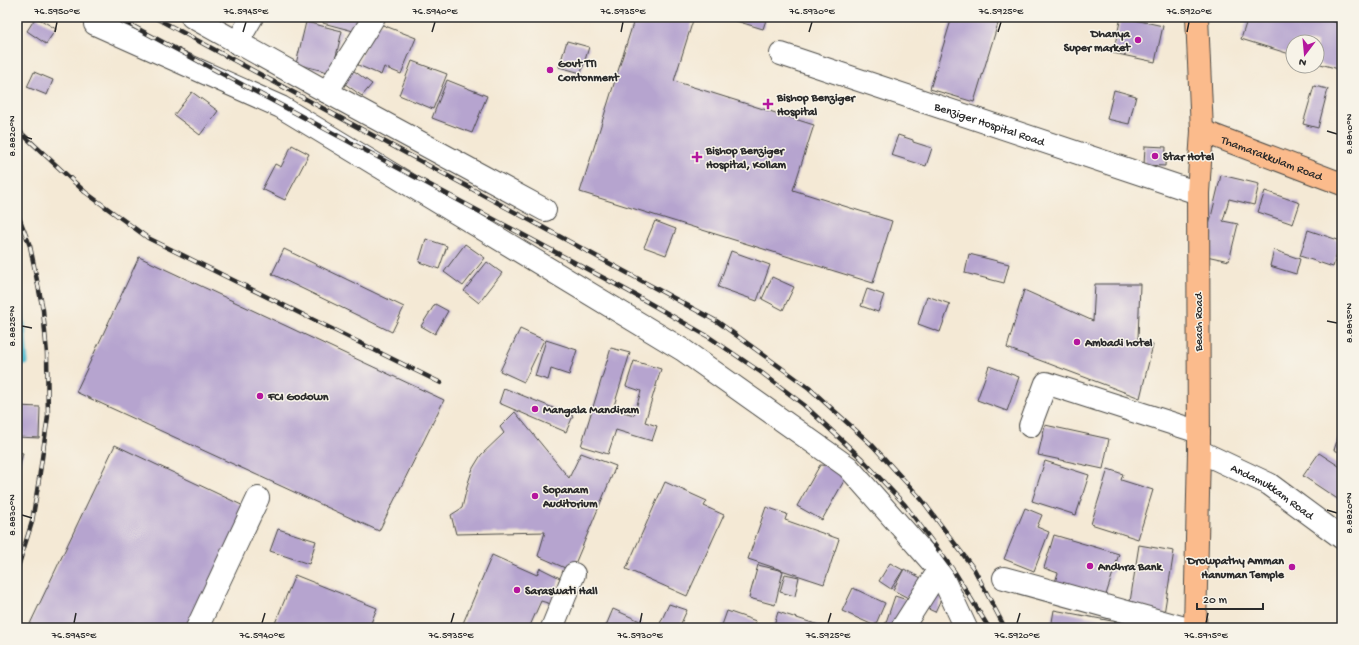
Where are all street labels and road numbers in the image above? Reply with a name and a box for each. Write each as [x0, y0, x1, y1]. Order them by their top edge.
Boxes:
street label: Benziger Hospital Road [931, 100, 1047, 151]
street label: Thamarakkulam Road [1218, 134, 1325, 185]
street label: Beach Road [1193, 292, 1207, 352]
street label: Andamukkam Road [1228, 462, 1317, 524]

